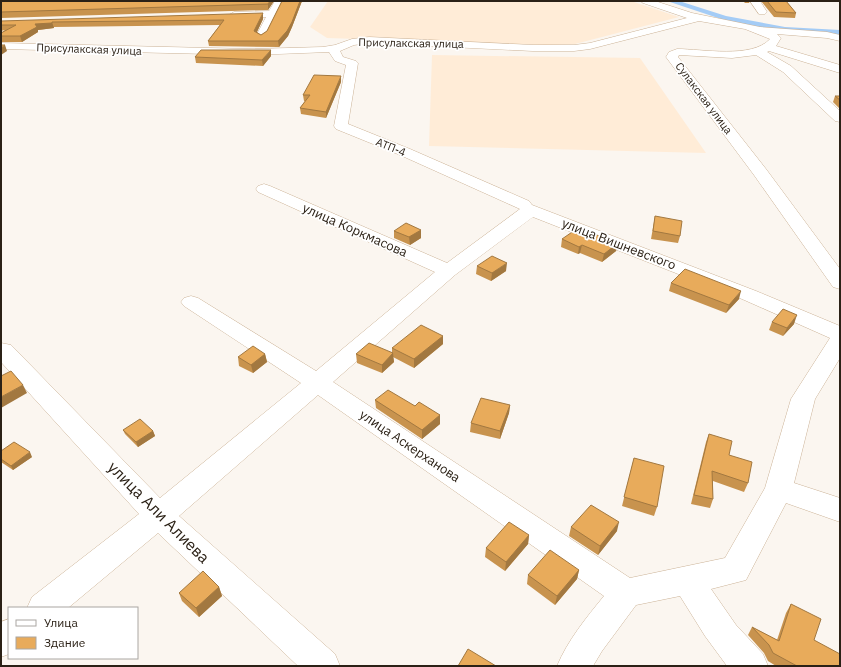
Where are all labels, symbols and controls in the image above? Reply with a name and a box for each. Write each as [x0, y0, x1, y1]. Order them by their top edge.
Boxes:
street label: Присулакская улица [358, 35, 464, 51]
street label: Присулакская улица [36, 40, 142, 58]
street label: Сулакская улица [672, 59, 736, 137]
street label: АТП-4 [374, 135, 408, 159]
street label: улица Коркмасова [300, 199, 410, 261]
street label: улица Вишневского [559, 214, 679, 274]
street label: улица Аскерханова [356, 406, 464, 486]
street label: улица Али Алиева [104, 457, 214, 567]
legend [8, 607, 138, 659]
text: Улица [44, 615, 78, 630]
text: Здание [44, 635, 86, 650]

